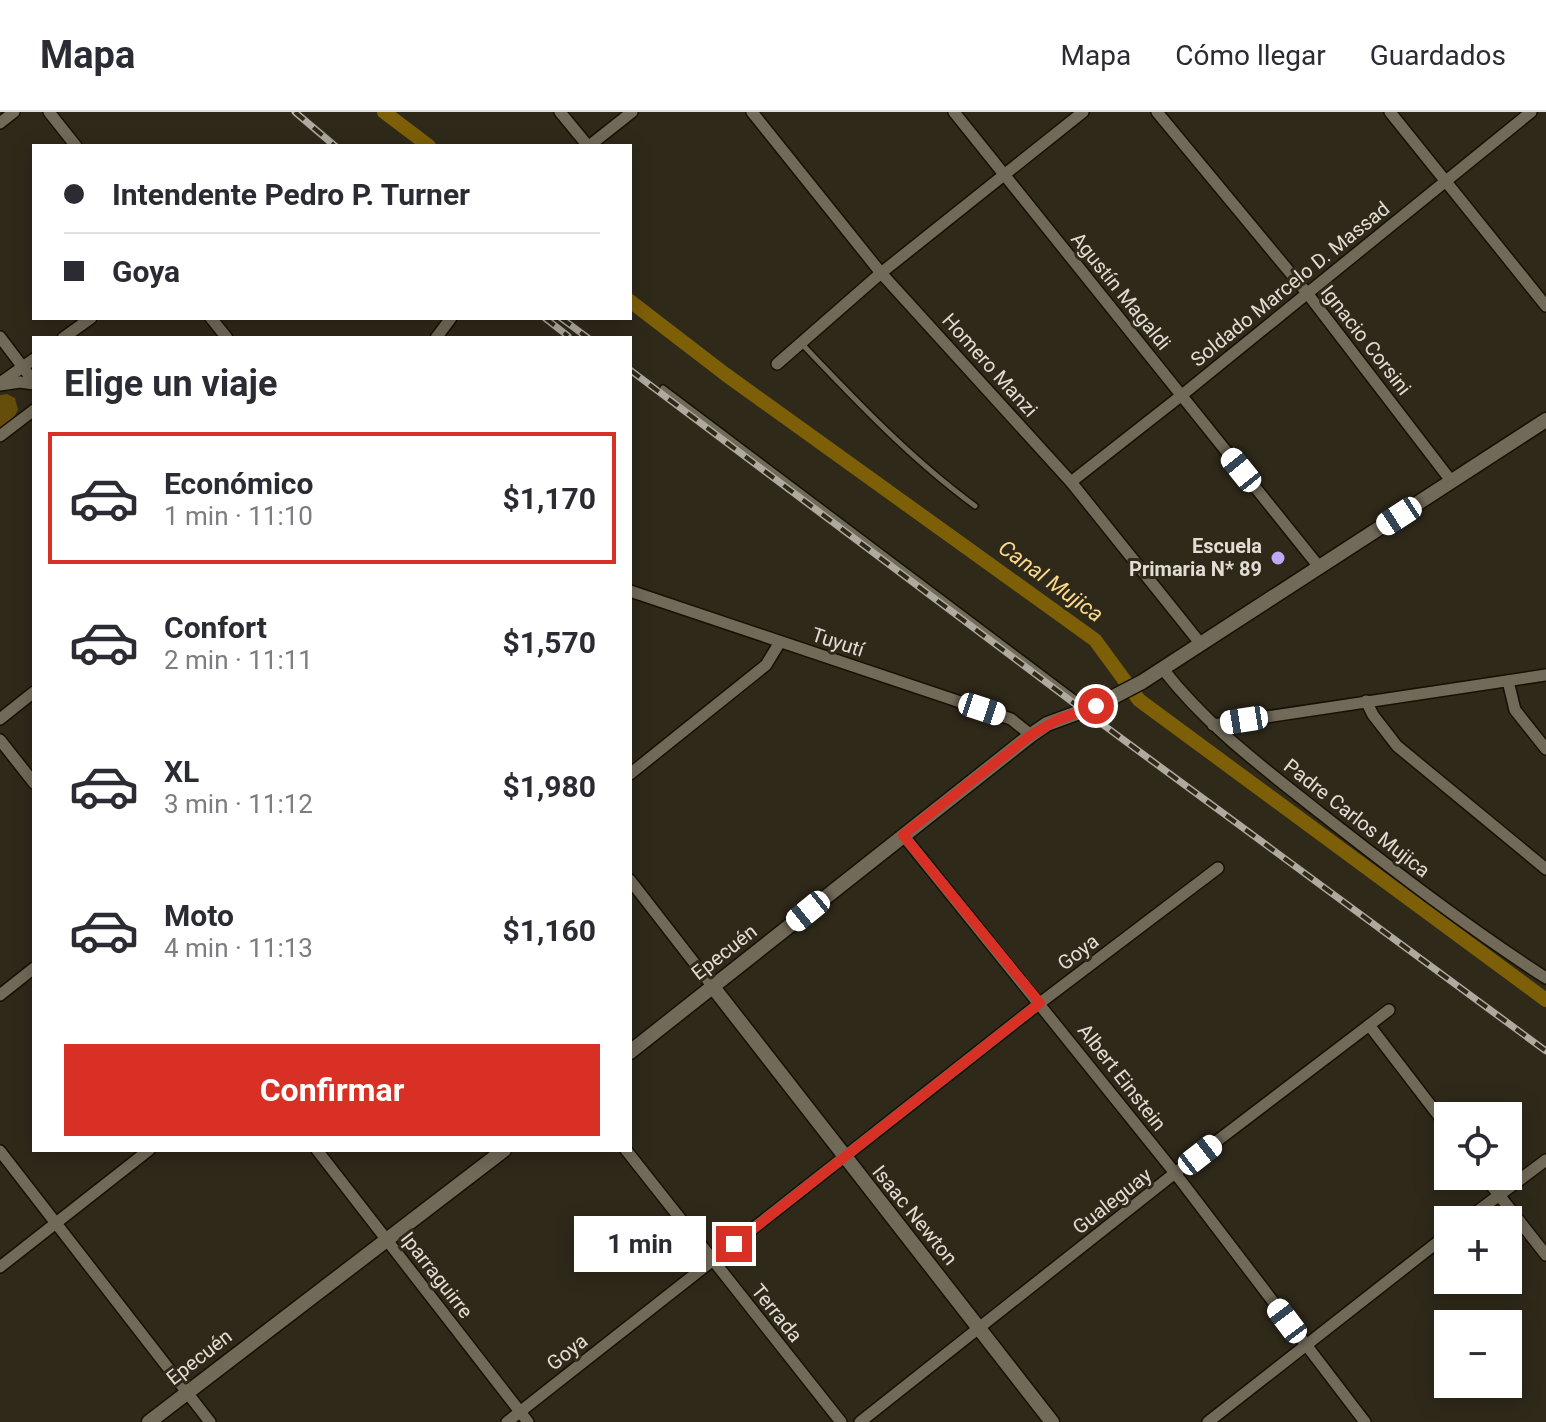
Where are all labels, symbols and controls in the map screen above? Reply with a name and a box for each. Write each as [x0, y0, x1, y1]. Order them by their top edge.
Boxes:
text: Mapa [40, 33, 135, 77]
text: Mapa [1061, 39, 1131, 72]
text: Cómo llegar [1175, 39, 1326, 72]
text: Guardados [1370, 39, 1506, 72]
text: Intendente Pedro P. Turner [112, 177, 470, 212]
street label: Soldado Marcelo D. Massad [1186, 196, 1394, 372]
street label: Agustín Magaldi [1066, 227, 1176, 355]
text: Goya [112, 254, 180, 289]
street label: Ignacio Corsini [1316, 280, 1416, 400]
street label: Homero Manzi [937, 308, 1043, 422]
text: Elige un viaje [64, 363, 277, 405]
car [1217, 444, 1265, 496]
icon: car [68, 462, 140, 534]
text: Económico [164, 466, 313, 501]
text: $1,170 [503, 481, 596, 516]
car [1372, 493, 1426, 539]
text: 1 min · 11:10 [164, 501, 313, 531]
place label: Escuela Primaria N* 89 [1129, 534, 1262, 581]
water label: Canal Mujica [994, 535, 1108, 627]
marker: Escuela Primaria N* 89 [1269, 549, 1287, 567]
icon: car [68, 606, 140, 678]
text: Confort [164, 610, 267, 645]
street label: Tuyutí [809, 622, 868, 662]
text: $1,570 [503, 625, 596, 660]
text: 2 min · 11:11 [164, 645, 313, 675]
route start [1078, 688, 1114, 724]
car [955, 690, 1009, 728]
car [1218, 704, 1270, 736]
icon: car [68, 750, 140, 822]
text: XL [164, 754, 199, 789]
street label: Padre Carlos Mujica [1279, 754, 1435, 882]
text: $1,980 [503, 769, 596, 804]
text: 3 min · 11:12 [164, 789, 313, 819]
car [782, 887, 834, 935]
icon: car [68, 894, 140, 966]
text: Moto [164, 898, 234, 933]
text: $1,160 [503, 913, 596, 948]
street label: Epecuén [687, 919, 761, 985]
street label: Goya [1053, 929, 1103, 975]
text: 4 min · 11:13 [164, 933, 313, 963]
street label: Albert Einstein [1073, 1019, 1171, 1135]
button: Confirmar [64, 1044, 600, 1136]
map controls [1434, 1102, 1522, 1398]
button: locate [1434, 1102, 1522, 1190]
car [1174, 1131, 1226, 1179]
street label: Isaac Newton [867, 1160, 963, 1270]
street label: Gualeguay [1068, 1162, 1157, 1239]
button: + [1434, 1206, 1522, 1294]
callout: 1 min [574, 1216, 706, 1272]
route end [716, 1226, 752, 1262]
street label: Iparraguirre [396, 1227, 478, 1323]
text: 1 min [607, 1229, 673, 1259]
street label: Terrada [746, 1279, 808, 1347]
car [1263, 1295, 1311, 1347]
button: − [1434, 1310, 1522, 1398]
street label: Epecuén [162, 1324, 236, 1390]
street label: Goya [542, 1329, 592, 1375]

